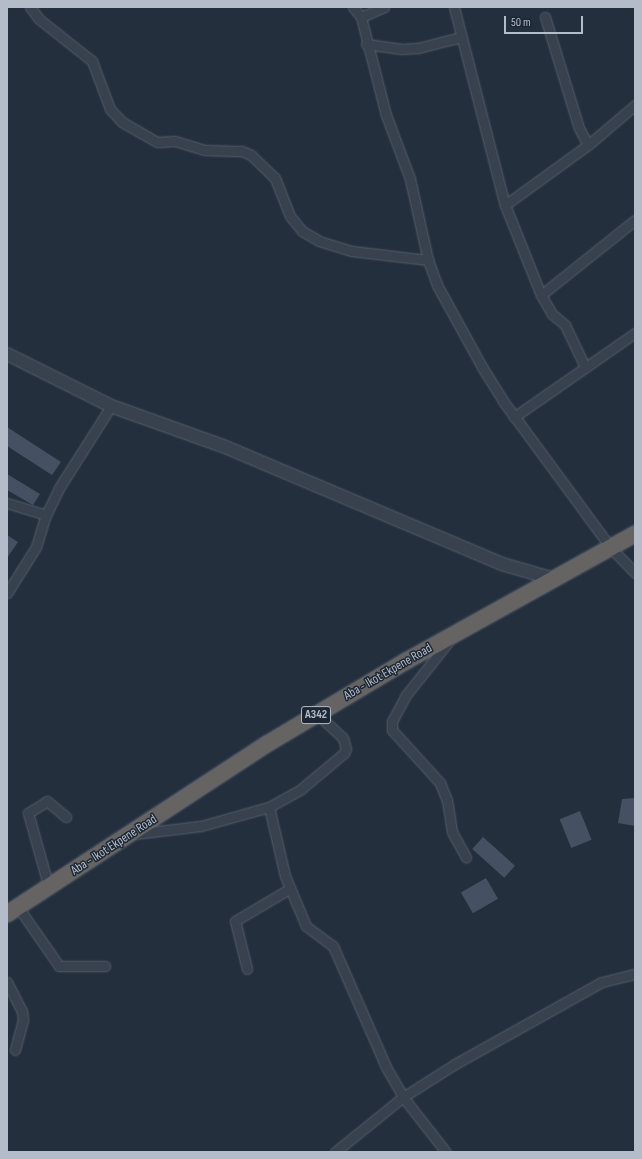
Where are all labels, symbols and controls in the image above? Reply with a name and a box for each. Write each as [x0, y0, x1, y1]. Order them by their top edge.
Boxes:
scale bar [506, 8, 585, 34]
text: 50 m [511, 15, 531, 30]
street label: Aba - Ikot Ekpene Road [341, 640, 435, 704]
road number: A342 [301, 705, 331, 725]
street label: Aba - Ikot Ekpene Road [68, 811, 160, 879]

